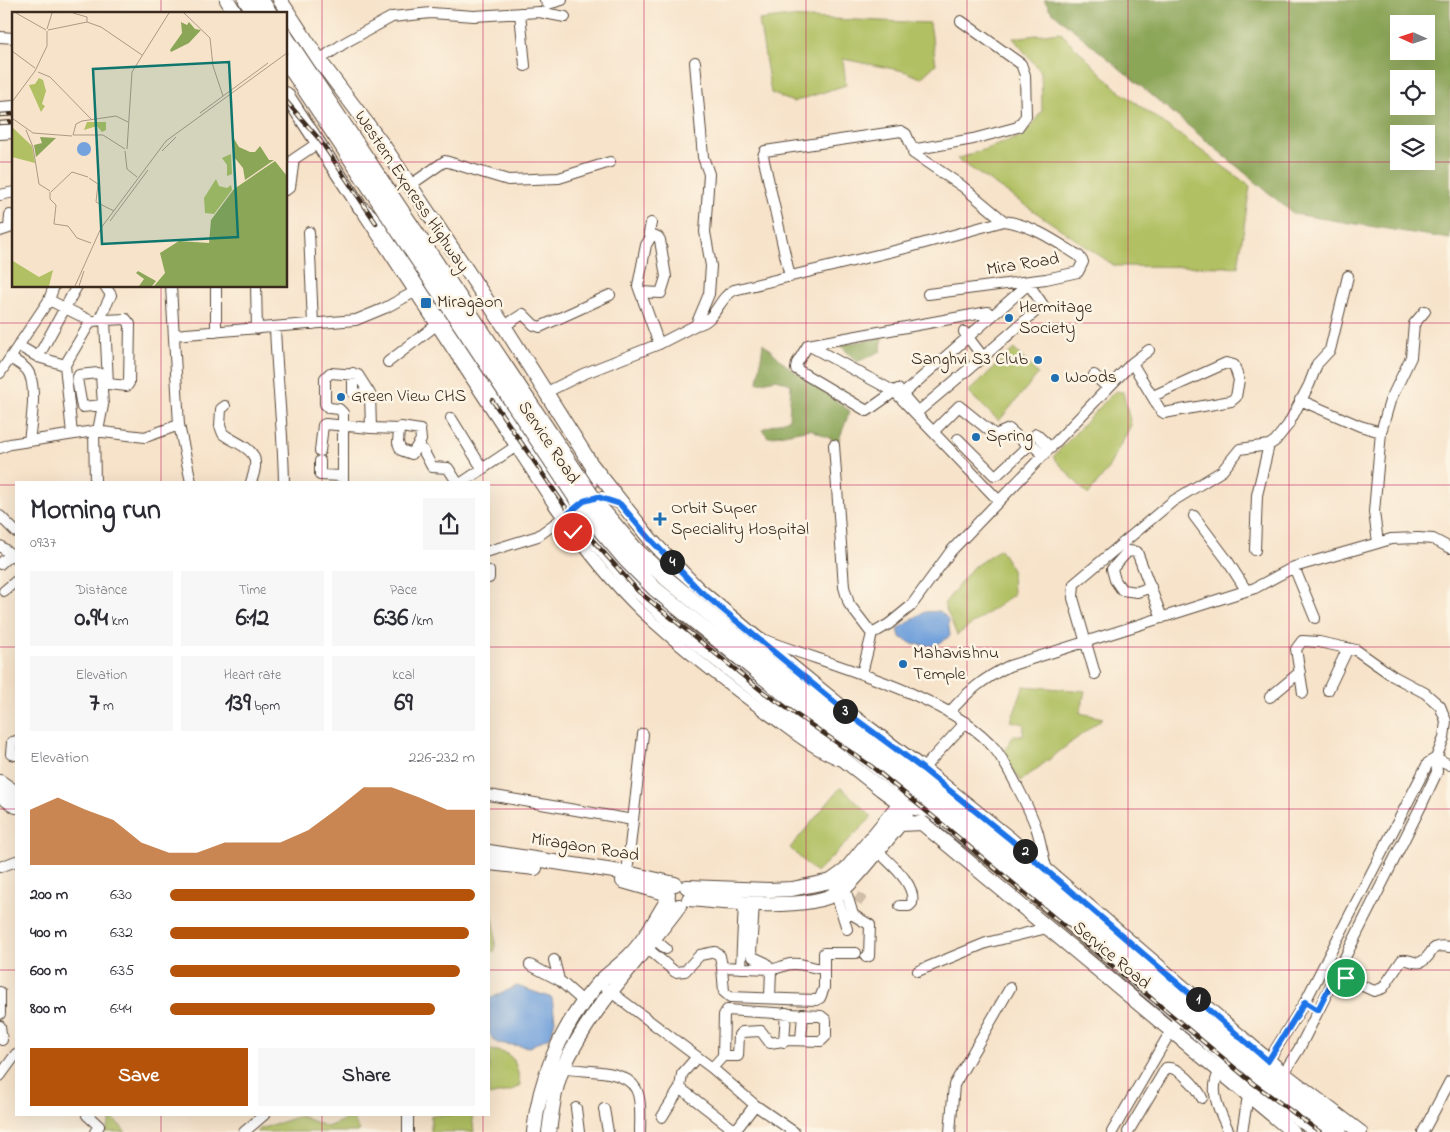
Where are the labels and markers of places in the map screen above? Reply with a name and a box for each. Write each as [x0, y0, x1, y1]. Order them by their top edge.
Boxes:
place label: Miragaon [437, 290, 503, 317]
place label: Hermitage Society [1019, 295, 1093, 342]
marker: Miragaon [419, 296, 433, 310]
marker: Hermitage Society [1003, 312, 1015, 324]
place label: Sanghvi S3 Club [911, 347, 1028, 374]
marker: Sanghvi S3 Club [1032, 354, 1044, 366]
place label: Woods [1065, 365, 1117, 391]
marker: Woods [1049, 372, 1061, 384]
place label: Green View CHS [351, 384, 466, 410]
marker: Green View CHS [335, 391, 347, 403]
place label: Spring [986, 424, 1033, 451]
marker: Spring [970, 431, 982, 443]
place label: Orbit Super Speciality Hospital [671, 496, 809, 543]
pin [552, 511, 594, 553]
marker: Orbit Super Speciality Hospital [653, 512, 667, 526]
pin: 4 [660, 550, 684, 574]
place label: Mahavishnu Temple [913, 641, 999, 688]
marker: Mahavishnu Temple [897, 658, 909, 670]
pin: 3 [832, 698, 858, 724]
pin: 2 [1012, 838, 1038, 864]
pin [1325, 957, 1367, 999]
pin: 1 [1186, 986, 1210, 1012]

